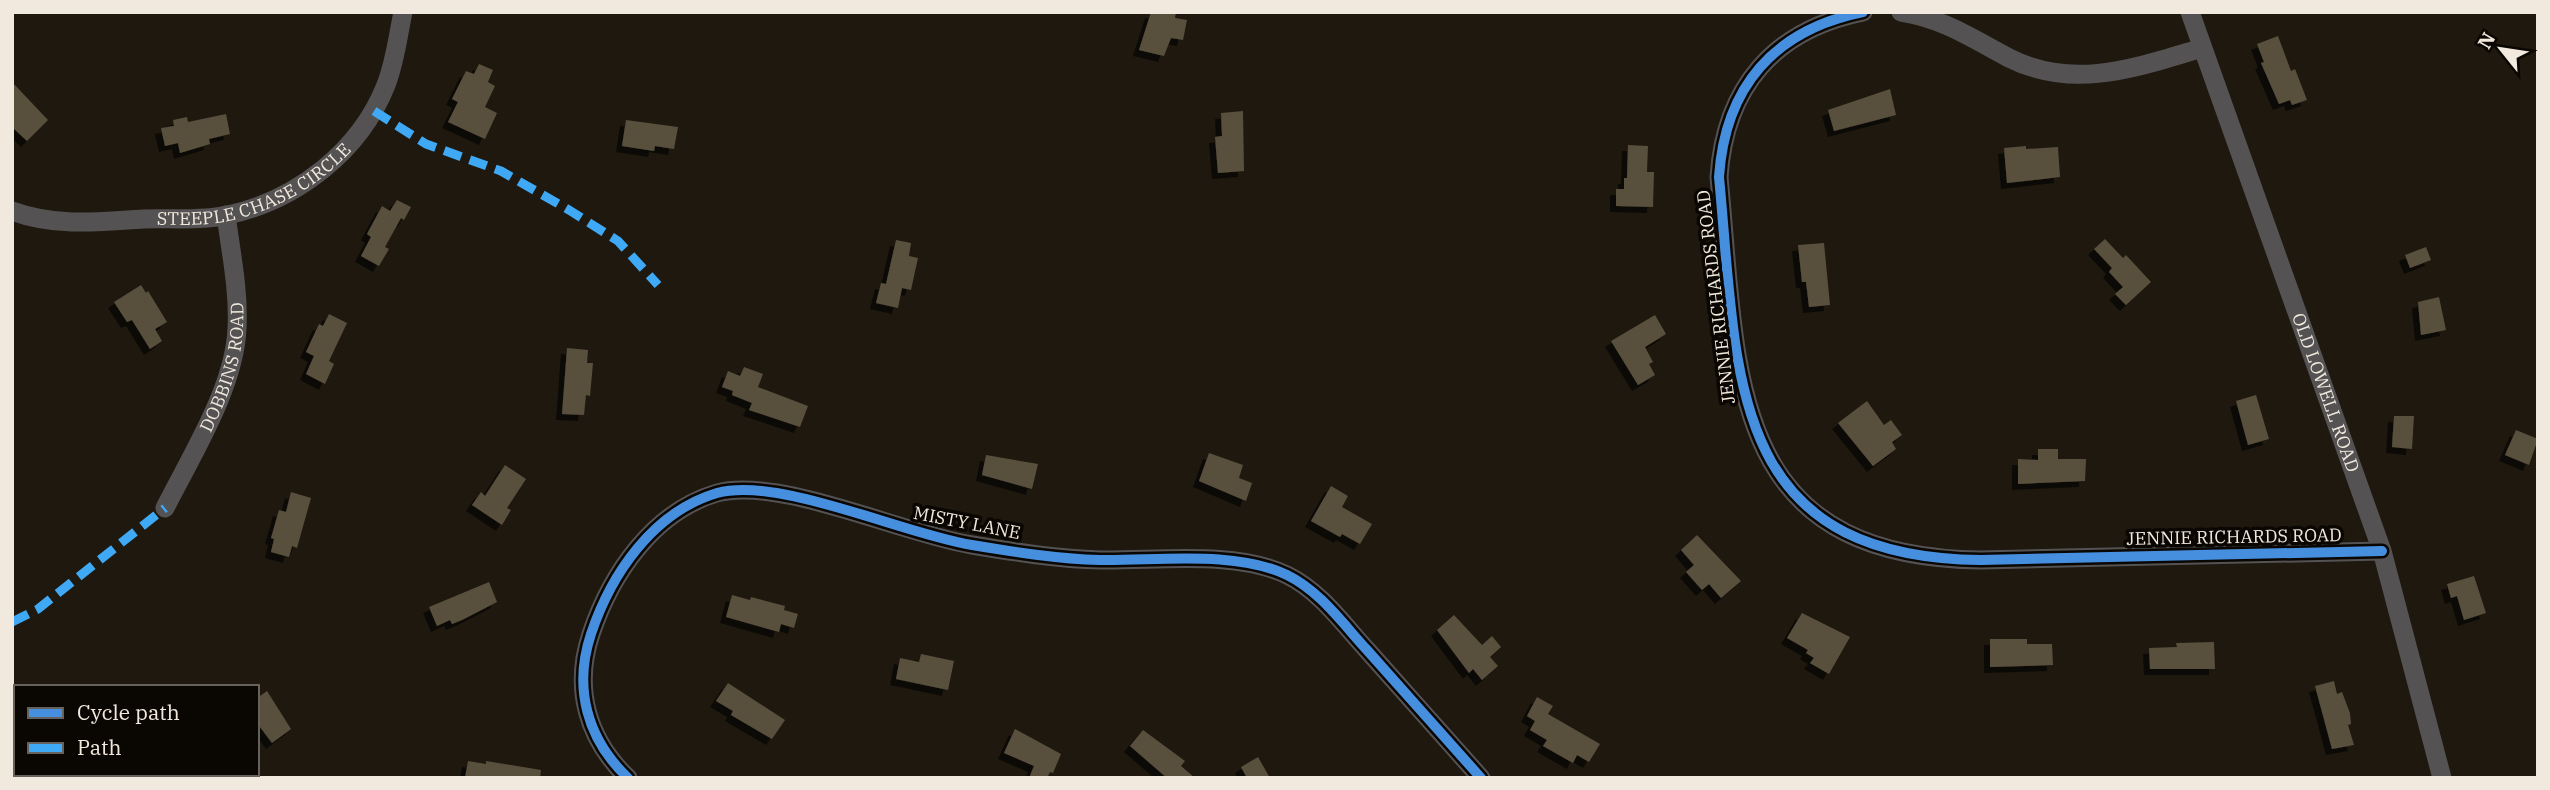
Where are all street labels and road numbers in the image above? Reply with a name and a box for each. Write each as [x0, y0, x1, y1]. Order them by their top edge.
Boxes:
street label: STEEPLE CHASE CIRCLE [157, 138, 355, 230]
street label: JENNIE RICHARDS ROAD [1691, 189, 1740, 405]
street label: DOBBINS ROAD [194, 302, 248, 436]
street label: OLD LOWELL ROAD [2287, 310, 2365, 475]
street label: MISTY LANE [912, 501, 1023, 544]
street label: JENNIE RICHARDS ROAD [2126, 523, 2342, 550]

